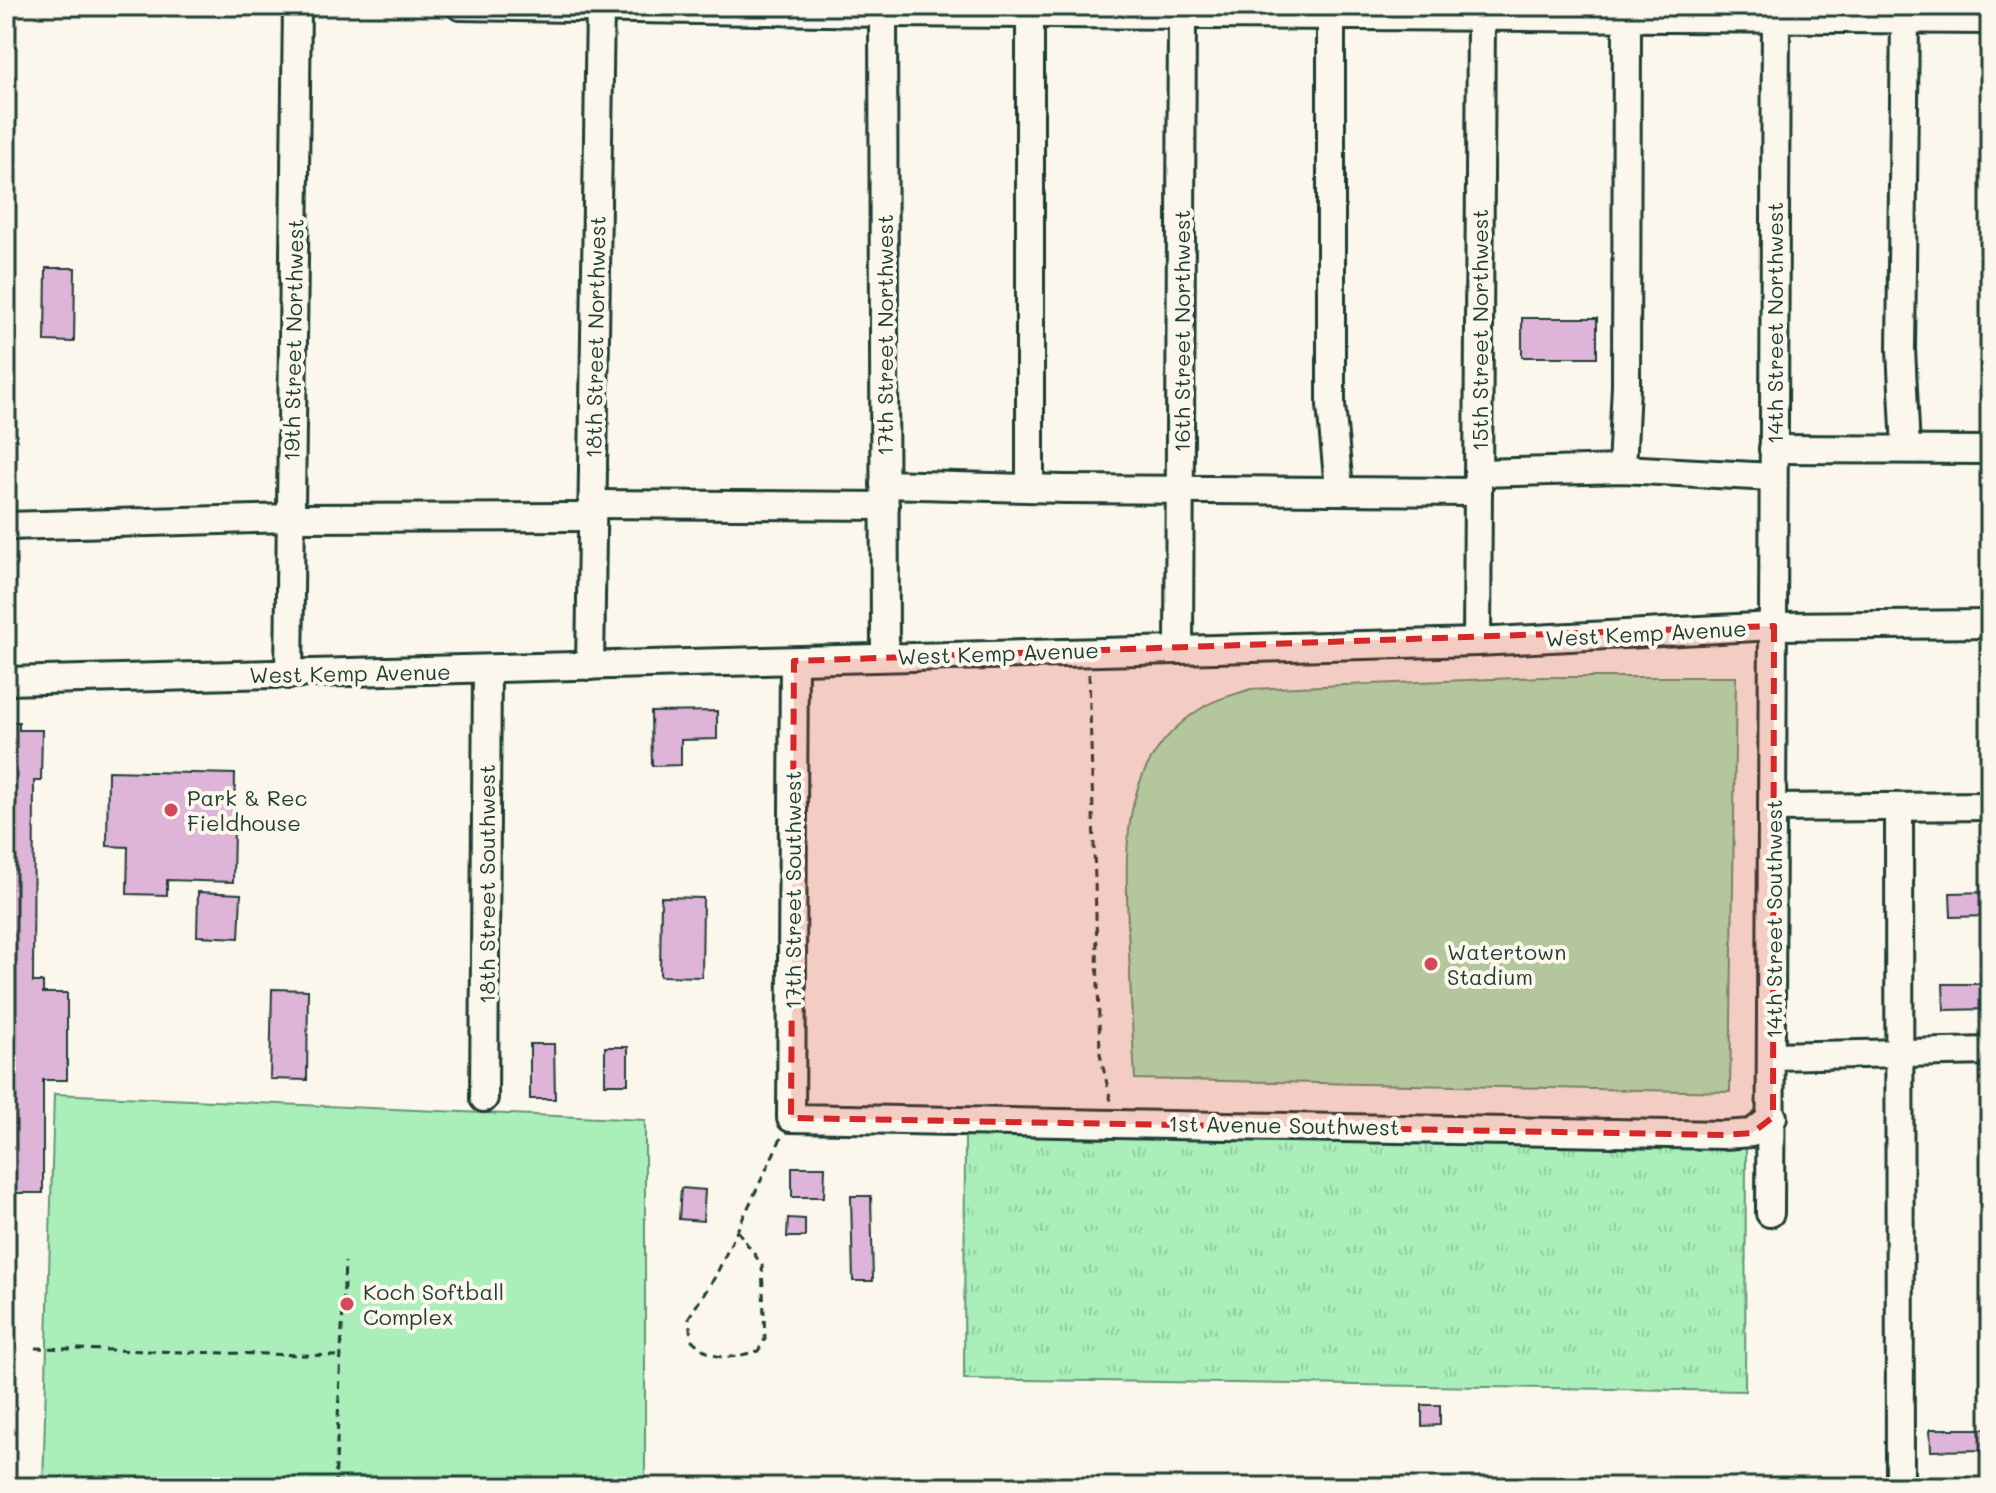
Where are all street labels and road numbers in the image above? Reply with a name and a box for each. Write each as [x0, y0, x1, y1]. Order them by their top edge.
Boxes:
street label: 14th Street Northwest [1760, 202, 1789, 444]
street label: 15th Street Northwest [1465, 209, 1494, 451]
street label: 16th Street Northwest [1167, 210, 1196, 452]
street label: 17th Street Northwest [870, 214, 899, 456]
street label: 18th Street Northwest [578, 215, 612, 459]
street label: 19th Street Northwest [276, 219, 310, 461]
street label: West Kemp Avenue [1545, 613, 1747, 653]
street label: West Kemp Avenue [897, 635, 1099, 671]
street label: West Kemp Avenue [249, 657, 451, 689]
street label: 18th Street Southwest [472, 764, 501, 1004]
street label: 17th Street Southwest [778, 771, 807, 1009]
street label: 14th Street Southwest [1759, 799, 1788, 1039]
street label: 1st Avenue Southwest [1168, 1108, 1400, 1142]

